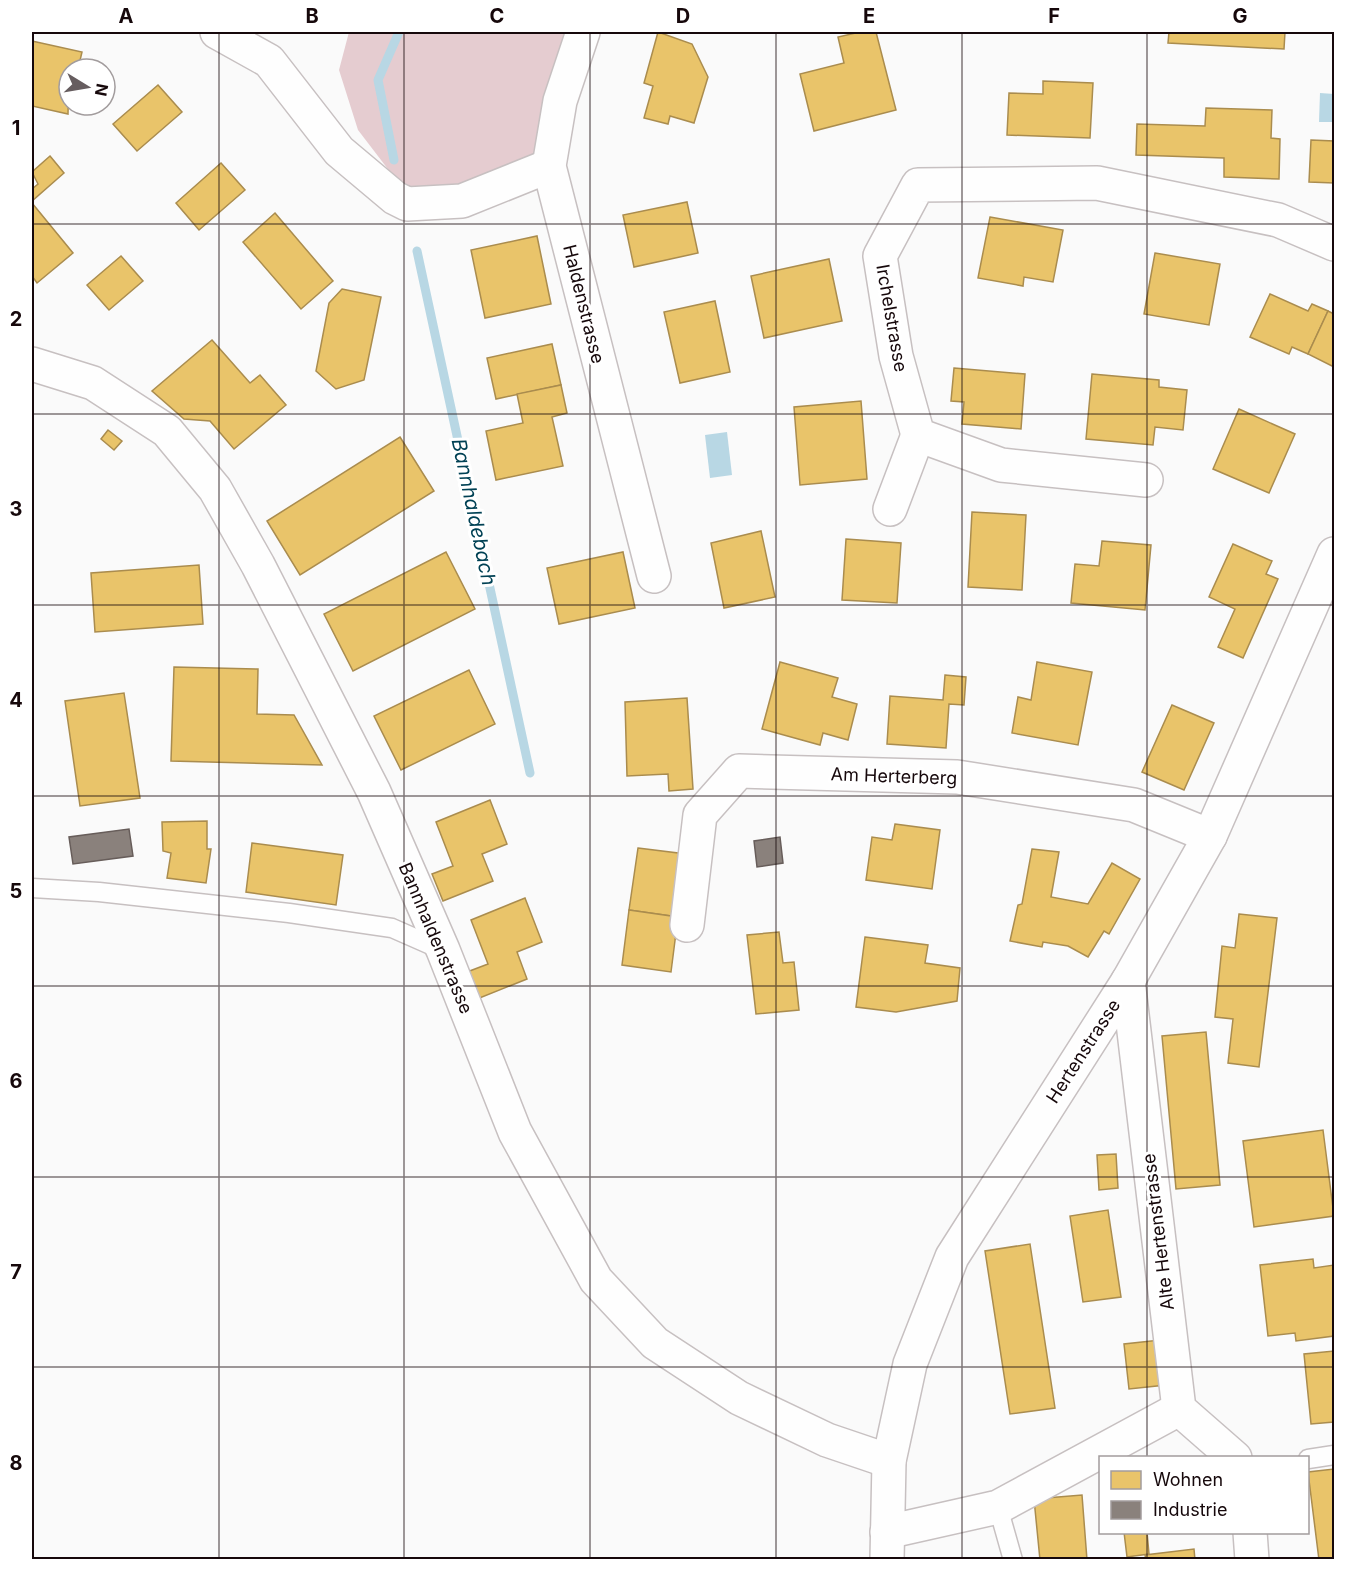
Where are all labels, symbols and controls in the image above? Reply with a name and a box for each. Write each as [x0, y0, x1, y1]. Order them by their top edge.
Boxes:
text: A [119, 4, 134, 28]
text: B [305, 4, 319, 28]
text: C [490, 4, 504, 28]
text: D [676, 4, 690, 28]
text: E [863, 4, 875, 28]
text: F [1048, 4, 1060, 28]
text: G [1232, 4, 1248, 28]
north arrow [57, 57, 117, 117]
text: N [91, 82, 113, 98]
text: 1 [12, 116, 20, 140]
street label: Haldenstrasse [559, 242, 609, 366]
street label: Irchelstrasse [872, 263, 912, 373]
text: 2 [10, 307, 22, 331]
water label: Bannhaldebach [447, 436, 501, 588]
text: 3 [10, 497, 22, 521]
text: 4 [9, 688, 23, 712]
street label: Am Herterberg [830, 763, 958, 789]
street label: Bannhaldenstrasse [395, 859, 477, 1017]
text: 5 [10, 879, 22, 903]
street label: Hertenstrasse [1042, 995, 1124, 1107]
text: 6 [10, 1069, 23, 1093]
street label: Alte Hertenstrasse [1138, 1152, 1178, 1312]
text: 7 [10, 1260, 22, 1284]
text: 8 [9, 1451, 23, 1475]
legend [1099, 1456, 1309, 1534]
text: Wohnen [1153, 1469, 1223, 1490]
text: Industrie [1153, 1499, 1227, 1520]

